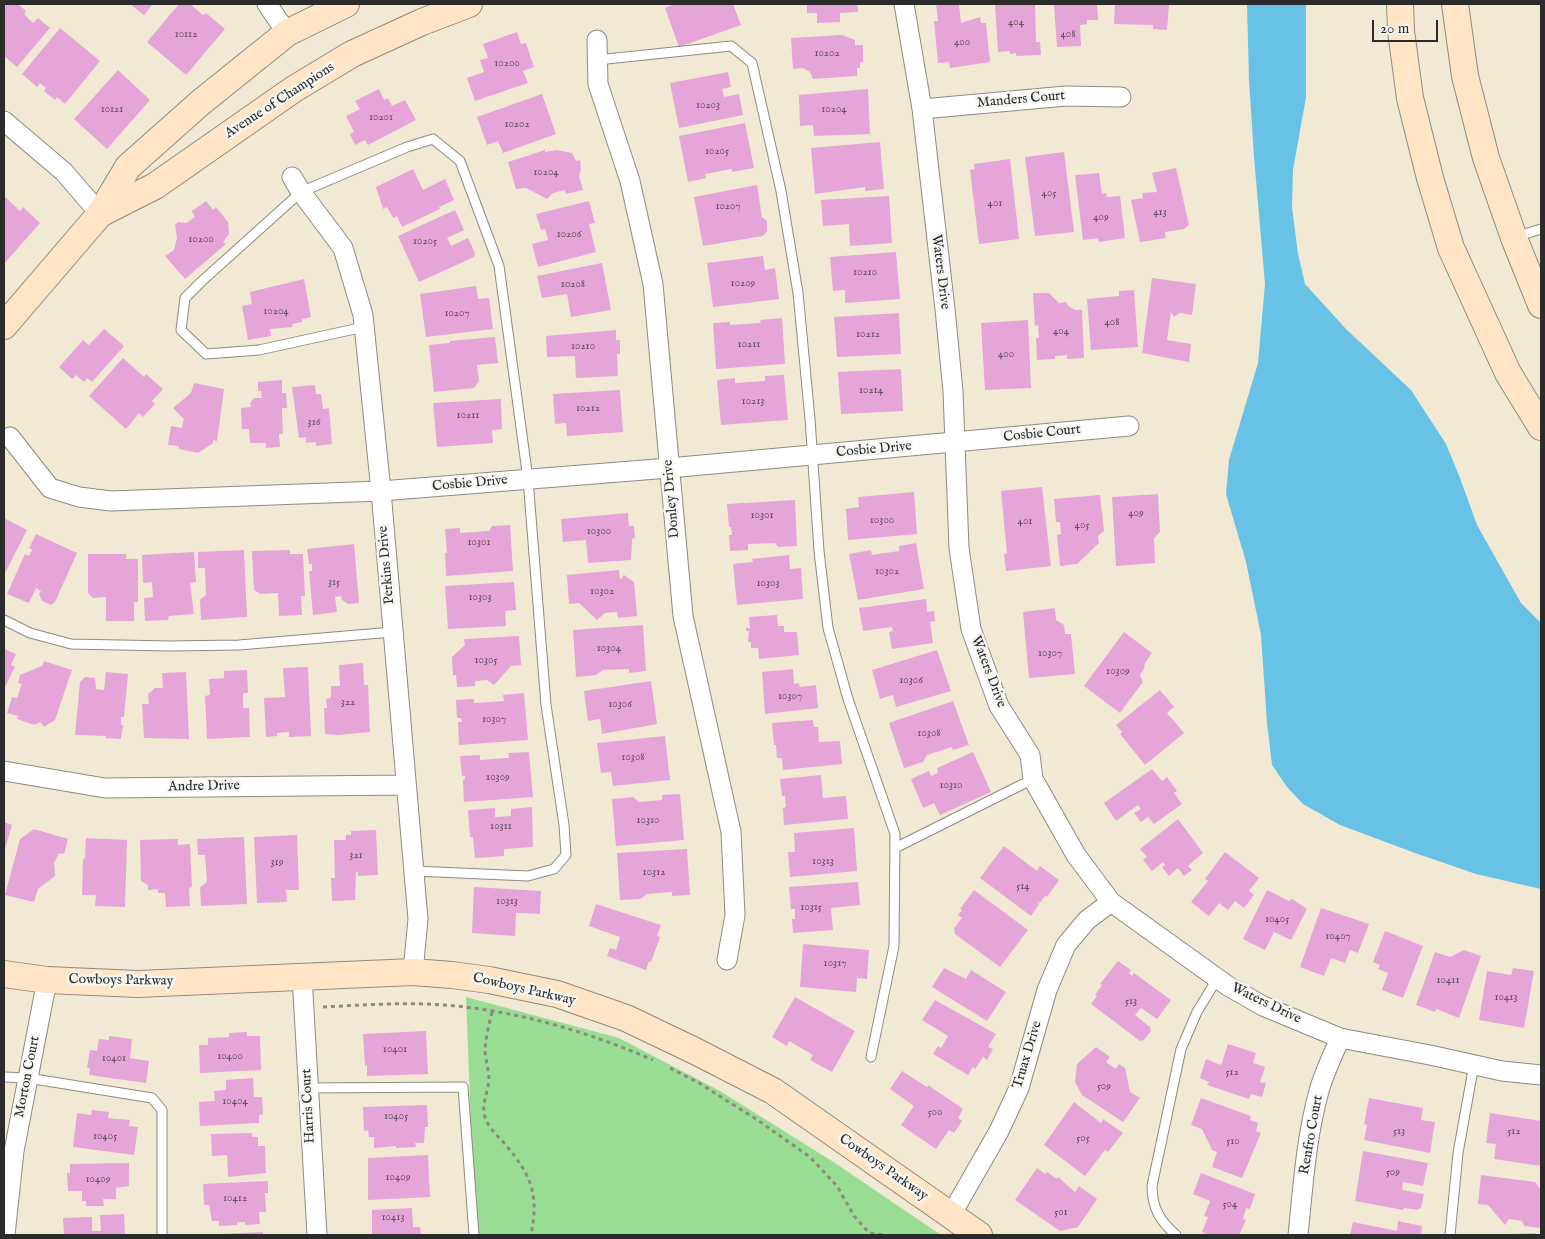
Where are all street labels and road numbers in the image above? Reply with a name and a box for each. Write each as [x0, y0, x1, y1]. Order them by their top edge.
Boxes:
street label: Avenue of Champions [222, 59, 338, 143]
street label: Manders Court [976, 88, 1066, 112]
street label: Waters Drive [927, 234, 953, 310]
street label: Cosbie Court [1002, 422, 1082, 446]
street label: Cosbie Drive [836, 438, 912, 462]
street label: Donley Drive [660, 459, 684, 539]
street label: Cosbie Drive [432, 472, 508, 496]
street label: Perkins Drive [375, 525, 399, 605]
street label: Waters Drive [967, 634, 1009, 710]
street label: Andre Drive [168, 778, 240, 796]
street label: Cowboys Parkway [471, 970, 577, 1010]
street label: Cowboys Parkway [68, 972, 174, 990]
street label: Waters Drive [1228, 980, 1304, 1028]
street label: Truax Drive [1010, 1019, 1046, 1091]
street label: Morton Court [12, 1035, 44, 1119]
street label: Harris Court [299, 1068, 319, 1144]
street label: Renfro Court [1297, 1094, 1327, 1176]
street label: Cowboys Parkway [835, 1131, 931, 1205]

